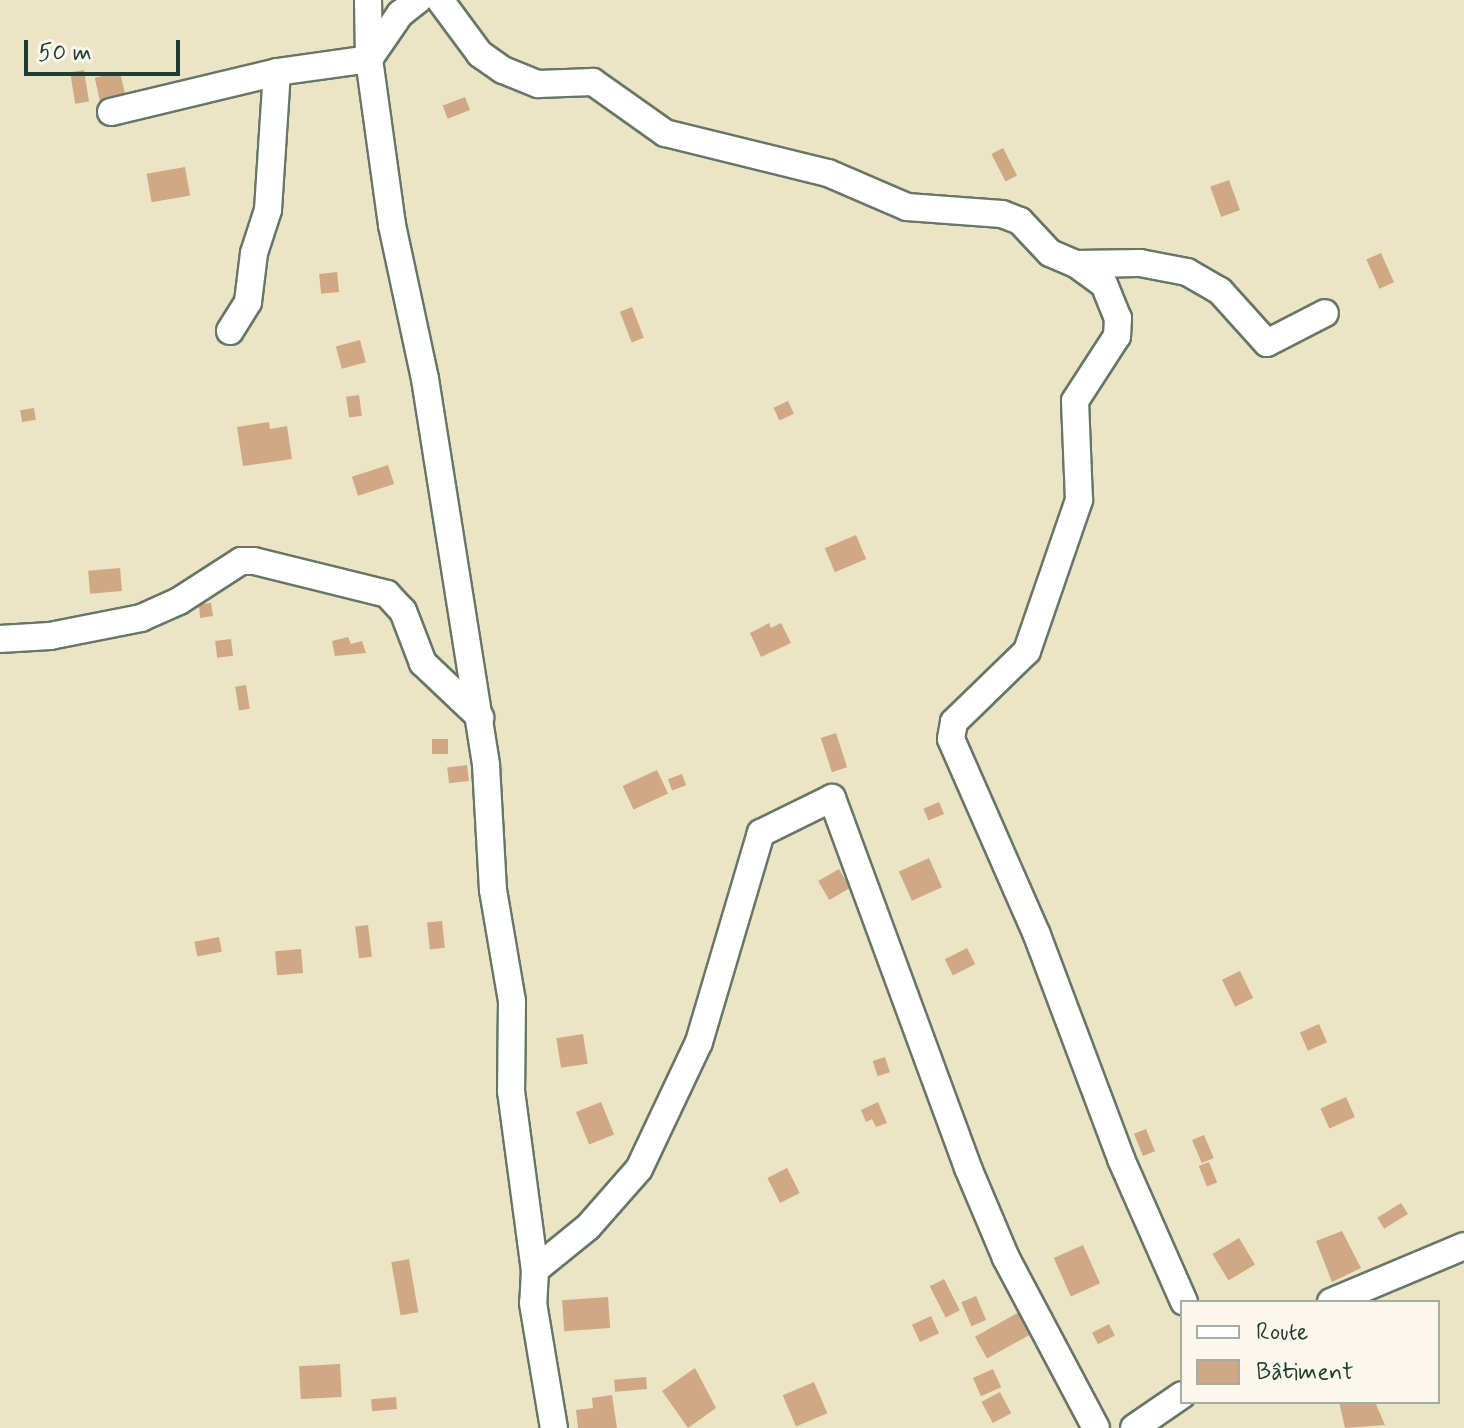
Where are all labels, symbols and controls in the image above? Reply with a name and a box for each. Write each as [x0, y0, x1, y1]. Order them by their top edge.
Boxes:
scale bar [28, 24, 184, 74]
text: 50 m [38, 38, 92, 69]
legend [1180, 1300, 1440, 1404]
text: Route [1256, 1317, 1308, 1348]
text: Bâtiment [1256, 1357, 1354, 1388]

